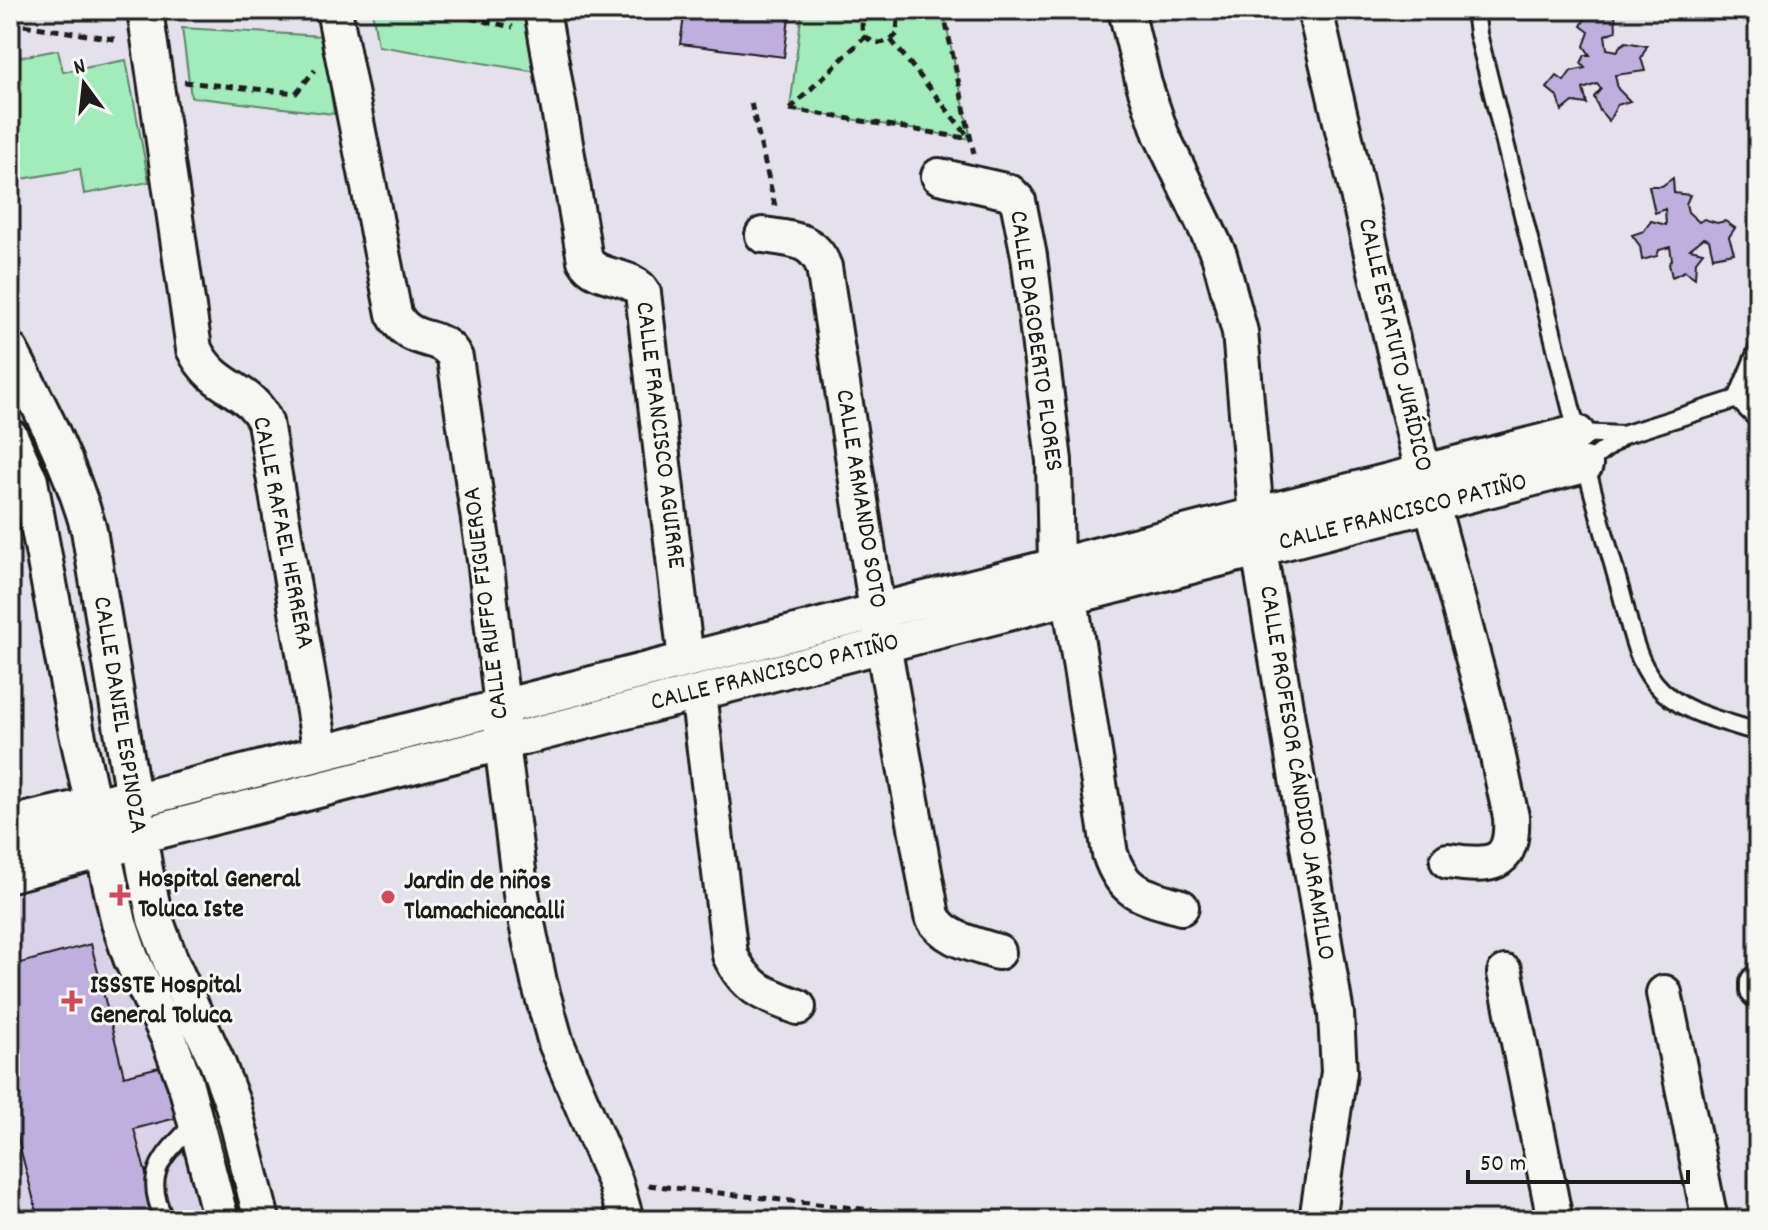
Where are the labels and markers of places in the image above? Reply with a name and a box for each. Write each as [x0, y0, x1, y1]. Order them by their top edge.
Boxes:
place label: Hospital General Toluca Iste [138, 862, 301, 929]
place label: Jardin de niños Tlamachicancalli [404, 864, 565, 931]
marker: Hospital General Toluca Iste [109, 884, 131, 906]
marker: Jardin de niños Tlamachicancalli [379, 888, 397, 906]
place label: ISSSTE Hospital General Toluca [90, 968, 242, 1035]
marker: ISSSTE Hospital General Toluca [61, 990, 83, 1012]

